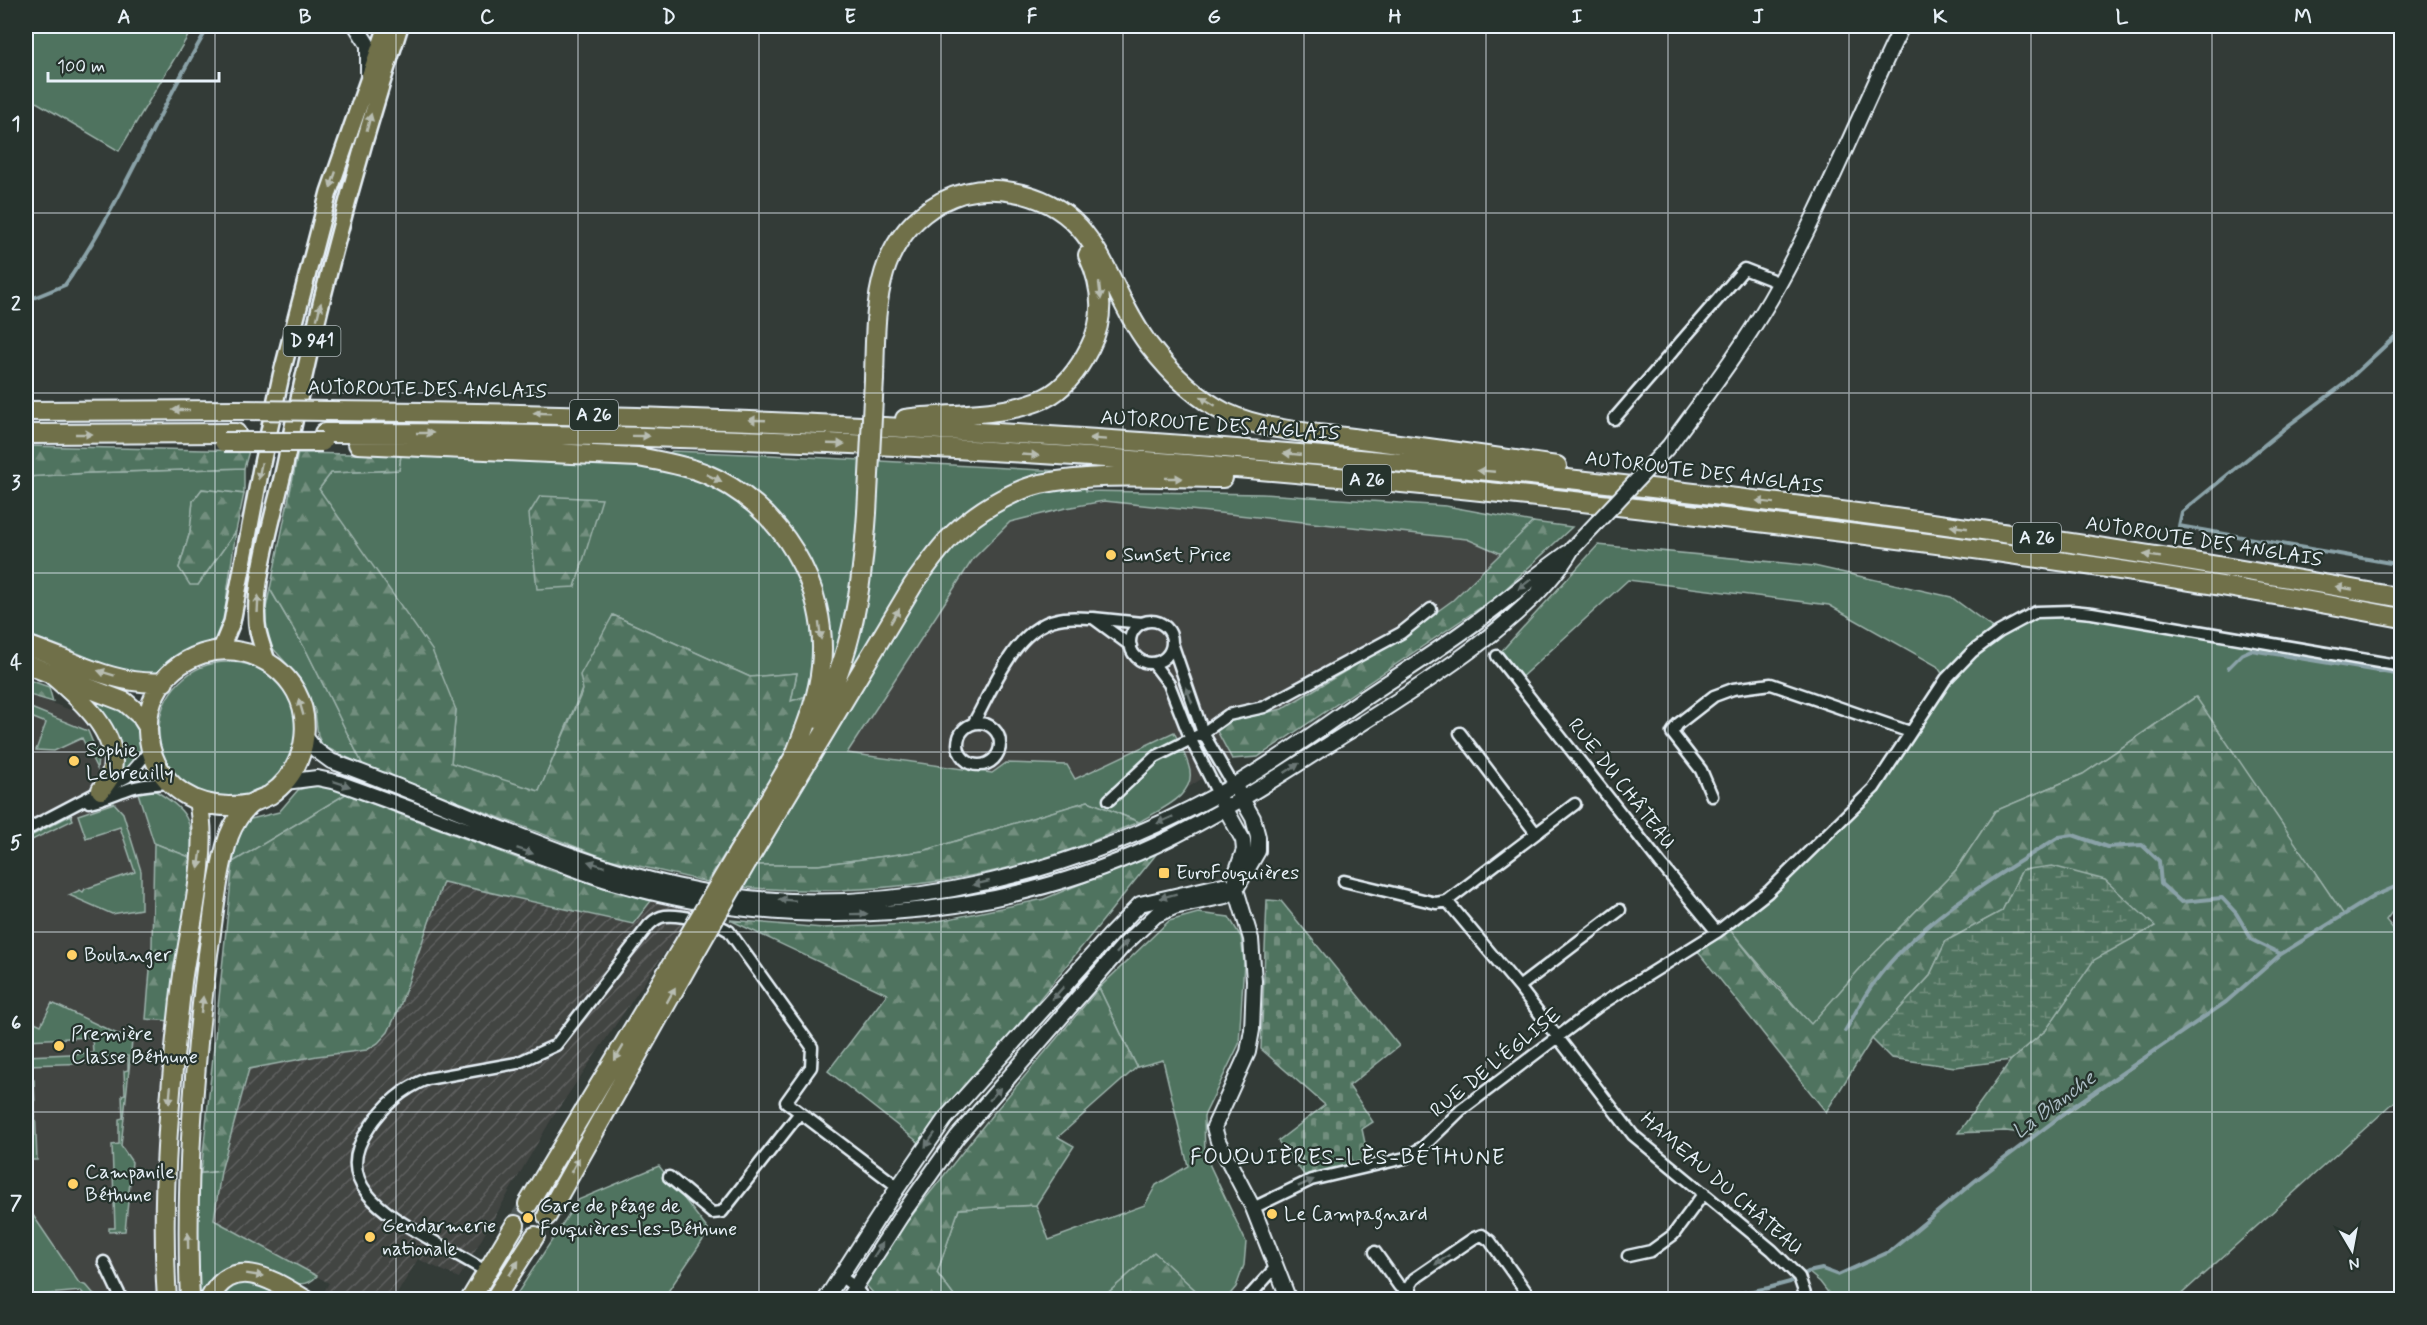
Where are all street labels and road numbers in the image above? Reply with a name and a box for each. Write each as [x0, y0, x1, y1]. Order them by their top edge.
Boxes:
road number: D 941 [284, 326, 340, 356]
street label: AUTOROUTE DES ANGLAIS [307, 374, 547, 406]
road number: A 26 [570, 400, 618, 430]
street label: AUTOROUTE DES ANGLAIS [1100, 404, 1340, 448]
street label: AUTOROUTE DES ANGLAIS [1583, 445, 1825, 501]
road number: A 26 [1343, 465, 1391, 495]
street label: AUTOROUTE DES ANGLAIS [2084, 510, 2324, 574]
road number: A 26 [2013, 523, 2061, 553]
street label: RUE DU CHÂTEAU [1561, 713, 1681, 855]
street label: RUE DE L'ÉGLISE [1425, 1002, 1567, 1124]
street label: HAMEAU DU CHÂTEAU [1634, 1106, 1808, 1262]

